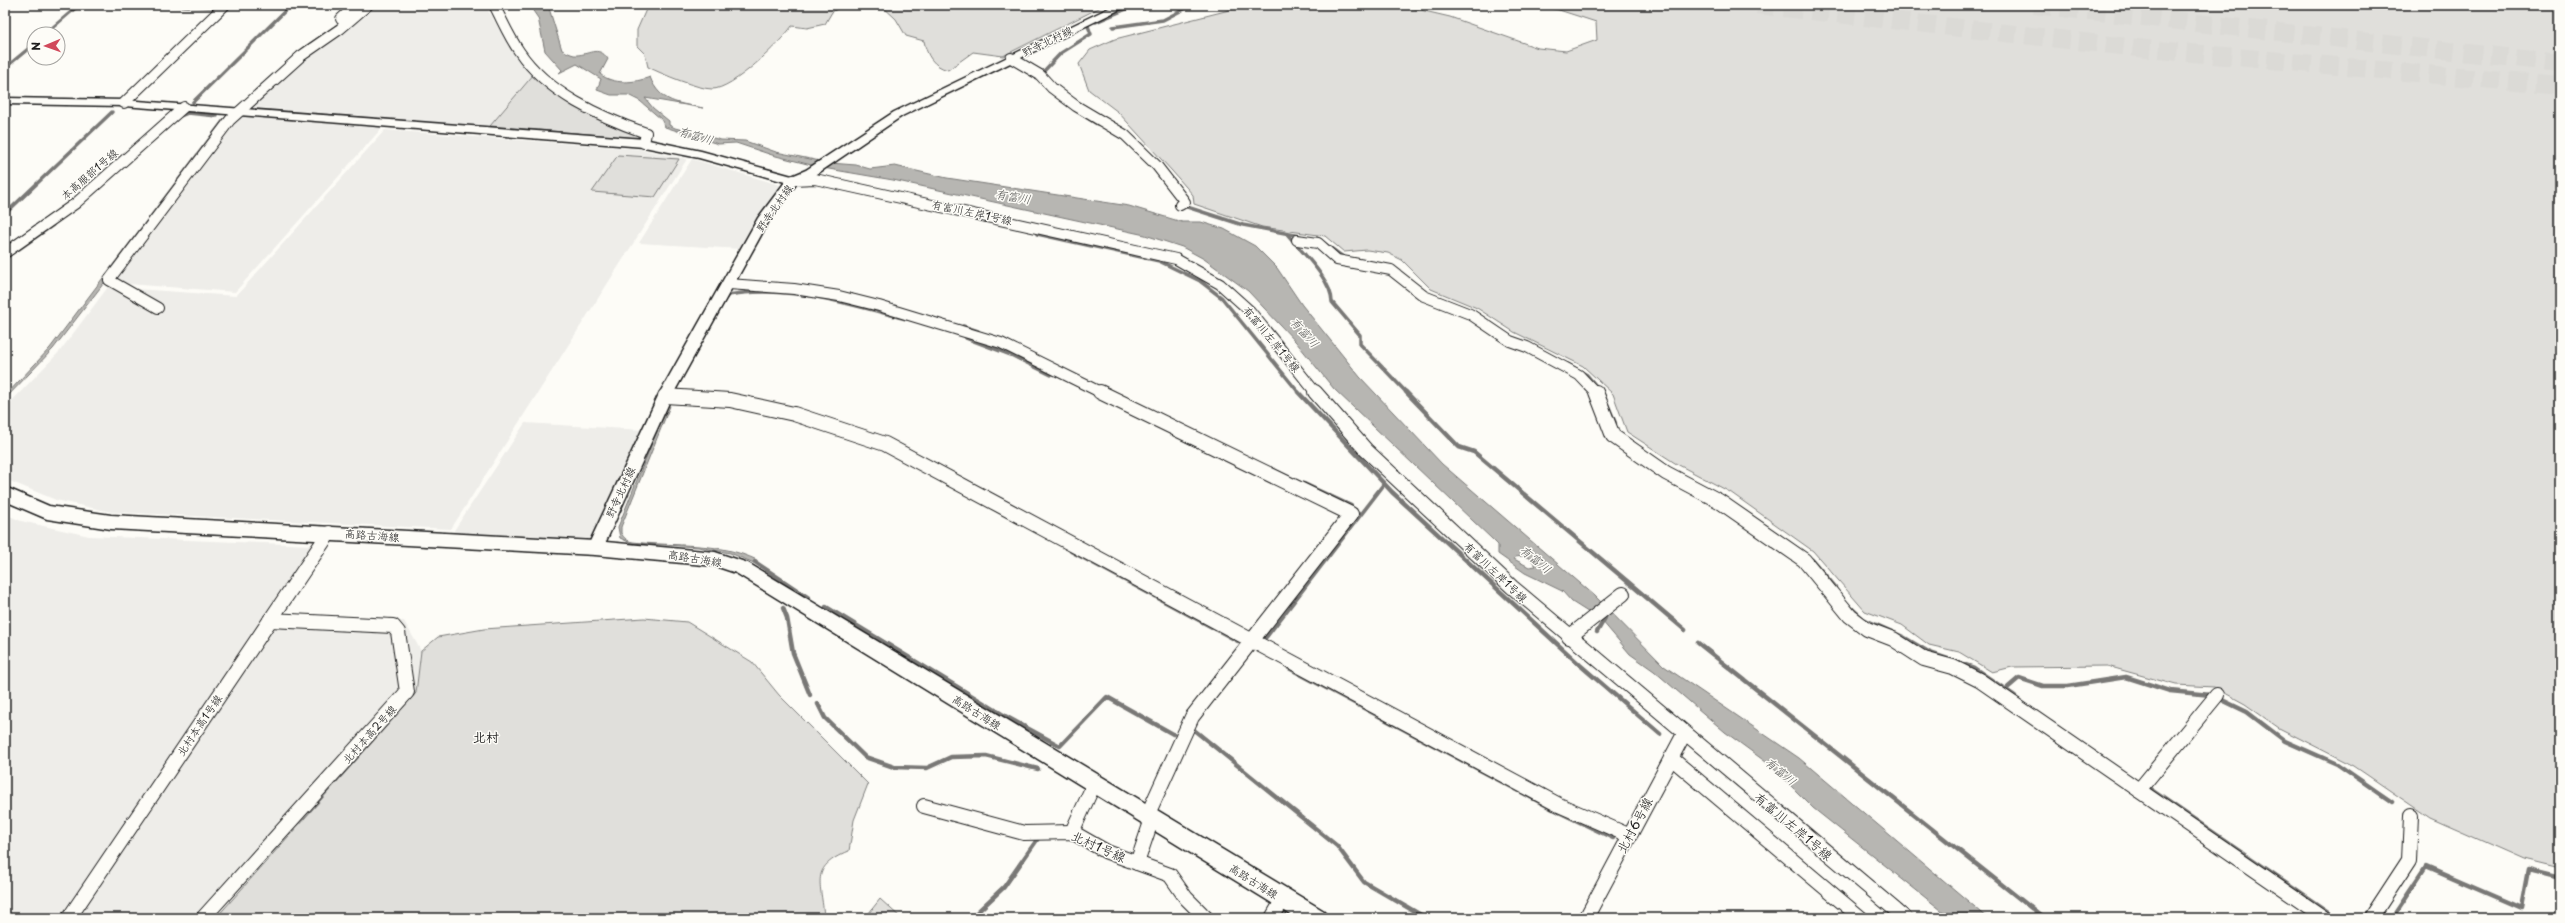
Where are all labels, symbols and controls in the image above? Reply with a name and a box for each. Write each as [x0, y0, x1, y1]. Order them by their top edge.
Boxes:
street label: 野寺北村線 [1019, 21, 1075, 61]
north arrow [26, 26, 66, 66]
text: N [27, 41, 44, 51]
water label: 有富川 [676, 121, 716, 149]
street label: 本高服部1号線 [57, 144, 121, 204]
street label: 野寺北村線 [751, 181, 797, 235]
water label: 有富川 [994, 184, 1032, 208]
street label: 有富川左岸1号線 [930, 195, 1014, 229]
street label: 有富川左岸1号線 [1239, 302, 1305, 376]
water label: 有富川 [1286, 313, 1324, 351]
street label: 野寺北村線 [601, 463, 639, 521]
street label: 高路古海線 [344, 525, 400, 545]
street label: 有富川左岸1号線 [1460, 538, 1532, 606]
water label: 有富川 [1516, 541, 1556, 577]
street label: 高路古海線 [667, 545, 723, 571]
street label: 高路古海線 [949, 690, 1005, 734]
street label: 北村本高1号線 [172, 691, 226, 759]
street label: 北村本高2号線 [338, 701, 400, 767]
district label: 北村 [473, 727, 499, 746]
water label: 有富川 [1761, 753, 1801, 789]
street label: 有富川左岸1号線 [1751, 788, 1838, 865]
street label: 北村6号線 [1611, 793, 1657, 856]
street label: 北村1号線 [1069, 826, 1130, 867]
street label: 高路古海線 [1226, 859, 1282, 903]

